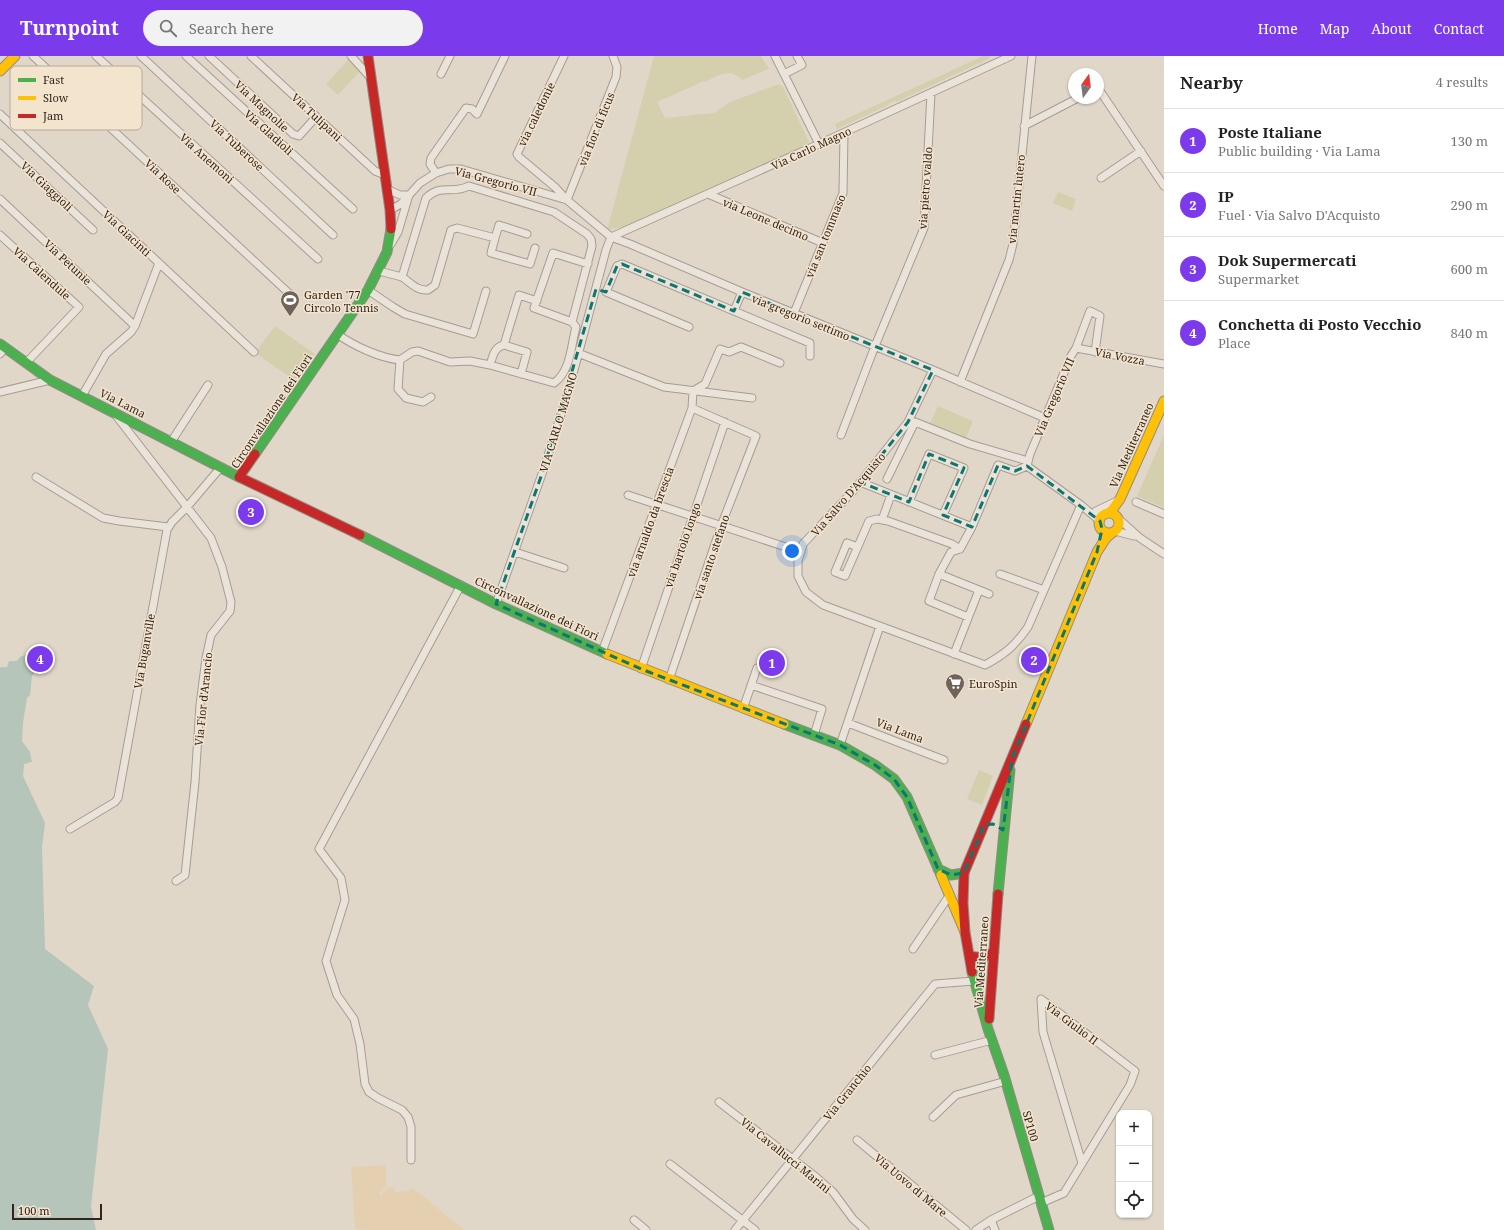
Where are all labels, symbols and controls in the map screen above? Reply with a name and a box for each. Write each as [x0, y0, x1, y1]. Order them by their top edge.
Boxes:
search box [143, 10, 423, 46]
text: Turnpoint [20, 15, 119, 41]
icon: search [157, 17, 179, 39]
text: Search here [189, 18, 274, 38]
text: Home [1258, 19, 1298, 38]
text: Map [1320, 19, 1349, 38]
text: About [1371, 19, 1412, 38]
text: Contact [1434, 19, 1484, 38]
legend [10, 66, 142, 130]
north arrow [1068, 68, 1104, 104]
text: Nearby [1180, 71, 1243, 94]
text: Fast [43, 72, 64, 87]
text: 4 results [1436, 73, 1488, 91]
street label: Via Magnolie [232, 77, 292, 135]
street label: via caledonie [514, 79, 558, 148]
text: Slow [43, 90, 69, 105]
street label: Via Tulipani [288, 90, 346, 145]
street label: via fior di ficus [574, 90, 618, 168]
street label: Via Gladioli [241, 106, 297, 158]
text: Jam [42, 108, 64, 123]
street label: Via Tuberose [207, 116, 267, 174]
text: Poste Italiane [1218, 122, 1322, 142]
street label: Via Carlo Magno [769, 123, 853, 173]
street label: Via Anemoni [177, 130, 238, 187]
text: 1 [1189, 132, 1197, 150]
text: 130 m [1451, 132, 1488, 150]
text: Public building · Via Lama [1218, 142, 1381, 160]
street label: via pietro valdo [915, 146, 935, 230]
street label: via martin lutero [1004, 154, 1028, 244]
street label: Via Rose [142, 155, 184, 197]
street label: Via Giaggioli [18, 158, 77, 214]
street label: Via Gregorio VII [453, 163, 539, 199]
text: IP [1218, 186, 1234, 206]
street label: via san tommaso [801, 192, 849, 280]
street label: via Leone decimo [721, 194, 811, 244]
text: 2 [1189, 196, 1197, 214]
text: 290 m [1451, 196, 1488, 214]
text: Fuel · Via Salvo D'Acquisto [1218, 206, 1380, 224]
street label: Via Giacinti [100, 207, 155, 260]
street label: Via Petunie [41, 236, 95, 288]
street label: Via Calendule [10, 243, 74, 303]
text: Dok Supermercati [1218, 250, 1356, 270]
text: 3 [1189, 260, 1197, 278]
text: 600 m [1451, 260, 1488, 278]
text: Supermarket [1218, 270, 1299, 288]
place label: Garden '77 Circolo Tennis [304, 287, 379, 315]
sports icon: Garden '77 Circolo Tennis [279, 289, 301, 317]
street label: via gregorio settimo [750, 290, 852, 344]
text: Conchetta di Posto Vecchio [1218, 314, 1421, 334]
text: 4 [1189, 324, 1197, 342]
text: 840 m [1451, 324, 1488, 342]
text: Place [1218, 334, 1251, 352]
street label: Via Vozza [1094, 344, 1146, 368]
street label: Circonvallazione dei Fiori [227, 350, 315, 471]
street label: Via Gregorio VII [1031, 355, 1077, 439]
street label: VIA CARLO MAGNO [536, 370, 580, 474]
street label: Via Lama [97, 385, 149, 421]
street label: Via Mediterraneo [1105, 400, 1157, 490]
street label: Via Salvo D'Acquisto [808, 449, 888, 539]
street label: via arnaldo da brescia [623, 465, 677, 579]
pin: 3 [238, 497, 264, 527]
street label: via bartolo longo [660, 500, 704, 590]
street label: via santo stefano [689, 513, 733, 601]
your location [782, 541, 802, 561]
street label: Circonvallazione dei Fiori [473, 573, 602, 644]
street label: Via Buganville [130, 612, 158, 690]
pin: 4 [27, 644, 53, 674]
pin: 2 [1021, 645, 1047, 675]
pin: 1 [759, 648, 785, 678]
street label: Via Fior d'Arancio [191, 651, 215, 747]
supermarket icon: EuroSpin [944, 672, 966, 700]
place label: EuroSpin [969, 676, 1018, 691]
street label: Via Lama [874, 714, 926, 746]
street label: Via Mediterraneo [970, 916, 992, 1008]
street label: Via Giulio II [1042, 998, 1102, 1048]
street label: Via Granchio [820, 1061, 874, 1123]
street label: SP100 [1020, 1109, 1042, 1143]
map controls [1116, 1110, 1152, 1218]
button: + [1116, 1110, 1152, 1146]
street label: Via Cavallucci Marini [738, 1114, 835, 1196]
button: − [1116, 1146, 1152, 1182]
street label: Via Uovo di Mare [872, 1150, 951, 1220]
button: locate [1116, 1182, 1152, 1218]
scale bar [12, 1202, 102, 1221]
text: 100 m [18, 1203, 50, 1218]

